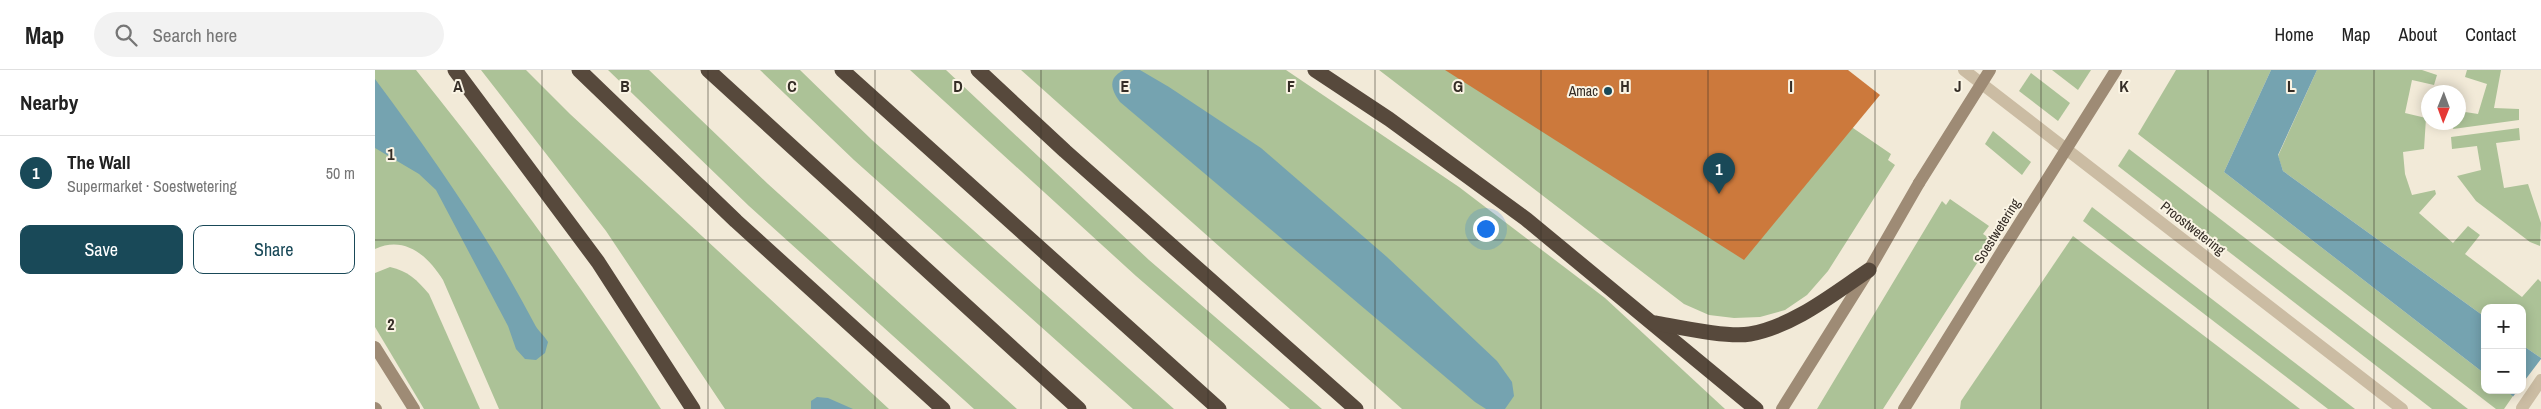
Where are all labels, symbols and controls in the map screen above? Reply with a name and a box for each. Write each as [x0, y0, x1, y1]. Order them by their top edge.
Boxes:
search box [94, 12, 444, 57]
text: Map [25, 19, 64, 51]
icon: search [112, 21, 140, 49]
text: Search here [152, 22, 237, 48]
text: Home [2274, 22, 2314, 47]
text: Map [2342, 22, 2371, 47]
text: About [2399, 22, 2437, 47]
text: Contact [2465, 22, 2516, 47]
text: A [453, 75, 463, 97]
text: B [620, 75, 630, 97]
text: C [787, 75, 797, 97]
text: D [953, 75, 963, 97]
text: E [1121, 75, 1130, 97]
text: F [1287, 75, 1295, 97]
text: G [1453, 75, 1463, 97]
text: H [1620, 75, 1630, 97]
text: I [1789, 75, 1793, 97]
text: J [1954, 75, 1962, 97]
text: K [2119, 75, 2129, 97]
text: L [2287, 75, 2295, 97]
place label: Amac [1568, 82, 1598, 100]
marker: Amac [1602, 85, 1614, 97]
north arrow [2421, 85, 2466, 130]
text: Nearby [20, 88, 78, 117]
text: 1 [387, 143, 395, 165]
text: The Wall [67, 149, 131, 175]
pin: 1 [1703, 153, 1735, 194]
text: 1 [32, 162, 40, 184]
text: 50 m [326, 162, 355, 184]
text: Supermarket · Soestwetering [67, 175, 237, 197]
street label: Soestwetering [1970, 195, 2024, 267]
street label: Proostwetering [2157, 197, 2229, 259]
your location [1473, 216, 1499, 242]
button: Save [20, 225, 183, 274]
button: Share [193, 225, 355, 274]
map controls [2481, 304, 2526, 394]
button: + [2481, 304, 2526, 349]
text: 2 [387, 313, 395, 335]
button: − [2481, 349, 2526, 394]

